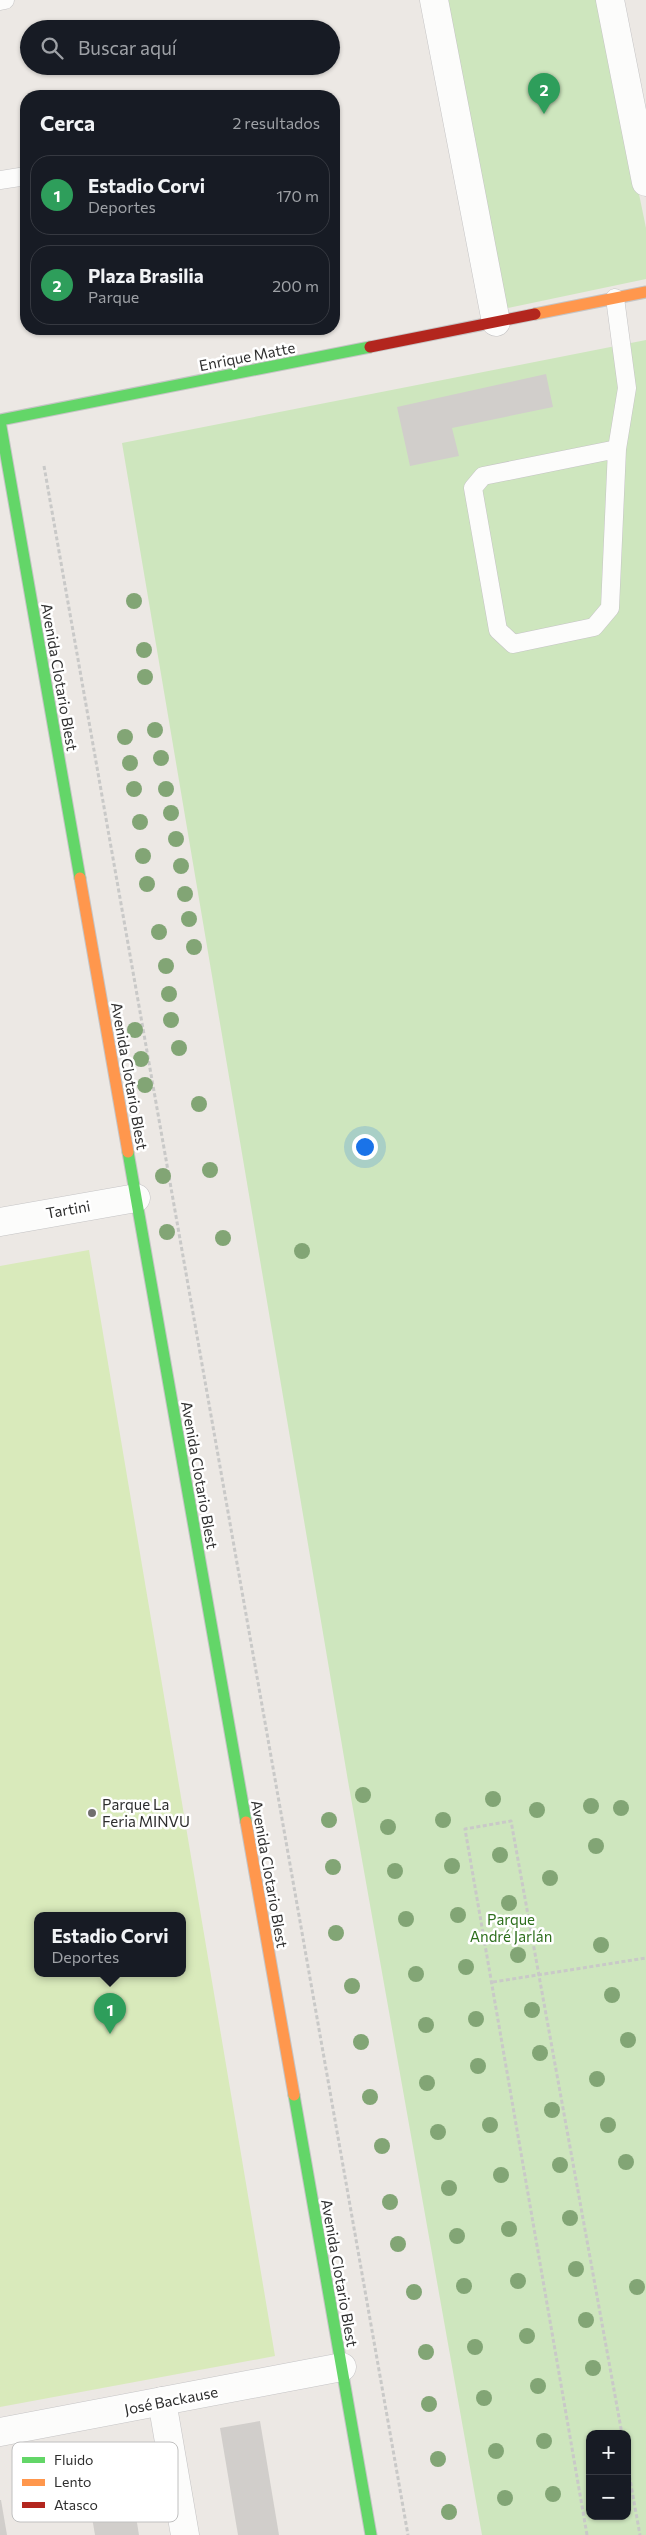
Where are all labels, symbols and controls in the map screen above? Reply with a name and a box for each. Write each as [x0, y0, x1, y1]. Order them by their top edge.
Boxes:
search box [20, 20, 340, 75]
icon: search [38, 34, 66, 62]
text: Buscar aquí [78, 36, 177, 59]
pin: 2 [528, 73, 560, 114]
text: Cerca [40, 110, 95, 135]
text: 2 resultados [232, 113, 320, 132]
text: Estadio Corvi [88, 174, 205, 197]
text: 1 [53, 186, 61, 205]
text: 170 m [276, 186, 319, 205]
text: Deportes [88, 197, 156, 216]
text: Plaza Brasilia [88, 264, 204, 287]
text: 2 [52, 276, 62, 295]
text: 200 m [272, 276, 319, 295]
text: Parque [88, 287, 139, 306]
street label: Enrique Matte [197, 338, 297, 374]
street label: Avenida Clotario Blest [38, 602, 82, 752]
street label: Avenida Clotario Blest [108, 1001, 152, 1151]
your location [352, 1134, 378, 1160]
street label: Tartini [44, 1196, 92, 1222]
street label: Avenida Clotario Blest [178, 1400, 222, 1550]
place label: Parque La Feria MINVU [102, 1795, 190, 1830]
street label: Avenida Clotario Blest [248, 1799, 292, 1949]
marker: Parque La Feria MINVU [86, 1807, 98, 1819]
park label: Parque André Jarlán [470, 1910, 552, 1945]
popup [34, 1912, 186, 1977]
text: Estadio Corvi [51, 1924, 169, 1947]
text: Deportes [51, 1947, 119, 1966]
pin: 1 [94, 1993, 126, 2034]
street label: Avenida Clotario Blest [318, 2198, 362, 2348]
street label: José Backause [123, 2382, 219, 2418]
map controls [586, 2430, 631, 2520]
button: + [586, 2430, 631, 2475]
legend [12, 2442, 178, 2522]
text: Fluido [54, 2451, 93, 2468]
text: Lento [54, 2473, 91, 2490]
button: − [586, 2475, 631, 2520]
text: Atasco [54, 2496, 98, 2513]

